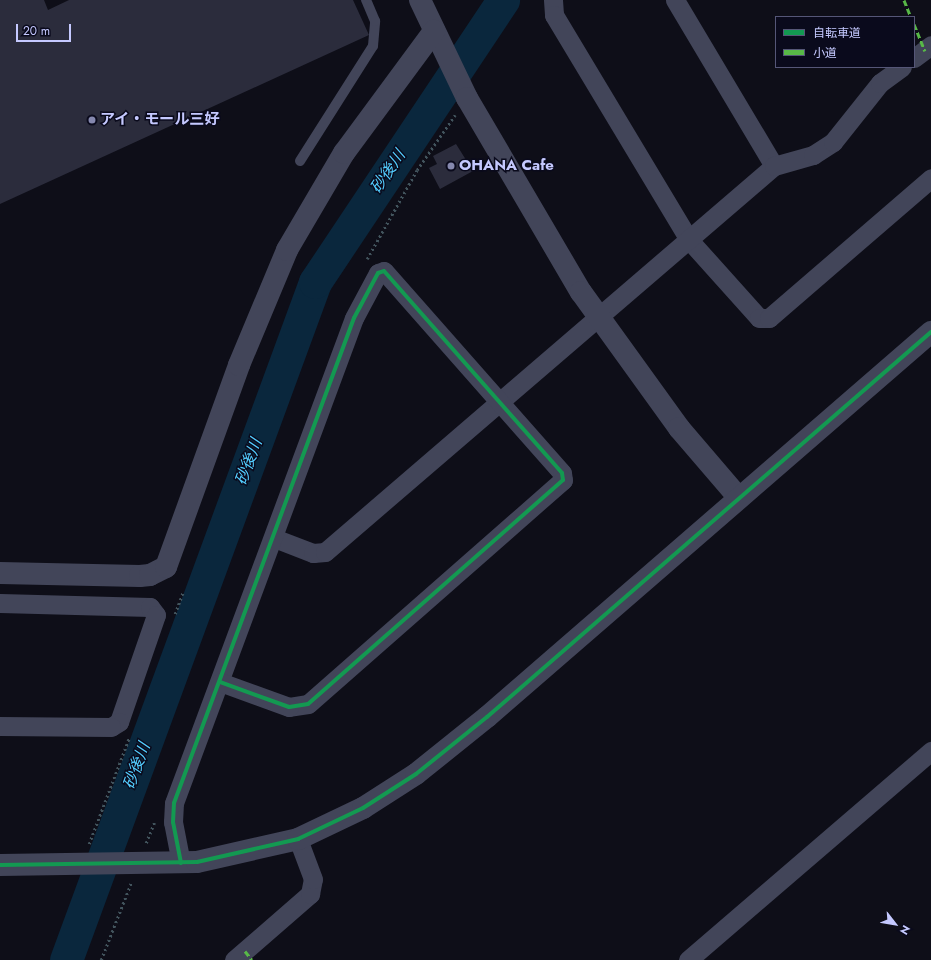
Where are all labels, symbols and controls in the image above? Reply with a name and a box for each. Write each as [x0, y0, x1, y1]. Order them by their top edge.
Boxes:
scale bar [18, 16, 73, 42]
legend [775, 16, 915, 68]
text: 20 m [23, 22, 50, 40]
text: 自転車道 [813, 24, 861, 42]
text: 小道 [813, 44, 837, 62]
place label: アイ・モール三好 [100, 111, 220, 129]
marker: アイ・モール三好 [87, 115, 97, 125]
water label: 砂後川 [367, 147, 409, 197]
place label: OHANA Cafe [459, 157, 554, 175]
marker: OHANA Cafe [446, 161, 456, 171]
water label: 砂後川 [232, 436, 266, 488]
water label: 砂後川 [120, 740, 154, 792]
north arrow [875, 904, 915, 944]
text: N [896, 922, 914, 938]

